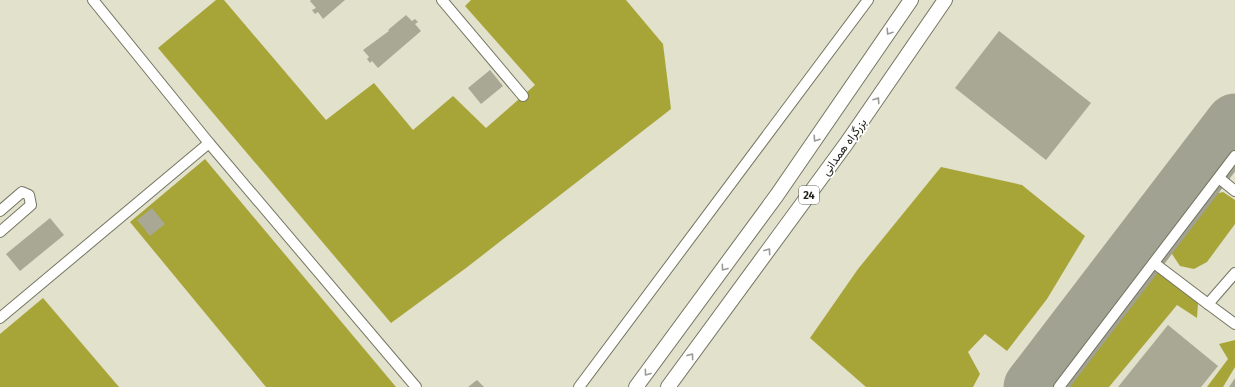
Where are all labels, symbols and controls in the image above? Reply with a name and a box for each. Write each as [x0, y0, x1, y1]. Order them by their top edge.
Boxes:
one-way arrow [886, 28, 894, 35]
one-way arrow [872, 97, 880, 104]
street label: بزرگراه همدانی [819, 116, 870, 179]
one-way arrow [814, 135, 821, 142]
road number: 24 [799, 186, 819, 204]
one-way arrow [763, 248, 771, 255]
one-way arrow [721, 264, 729, 271]
one-way arrow [686, 353, 693, 360]
one-way arrow [644, 368, 651, 375]

